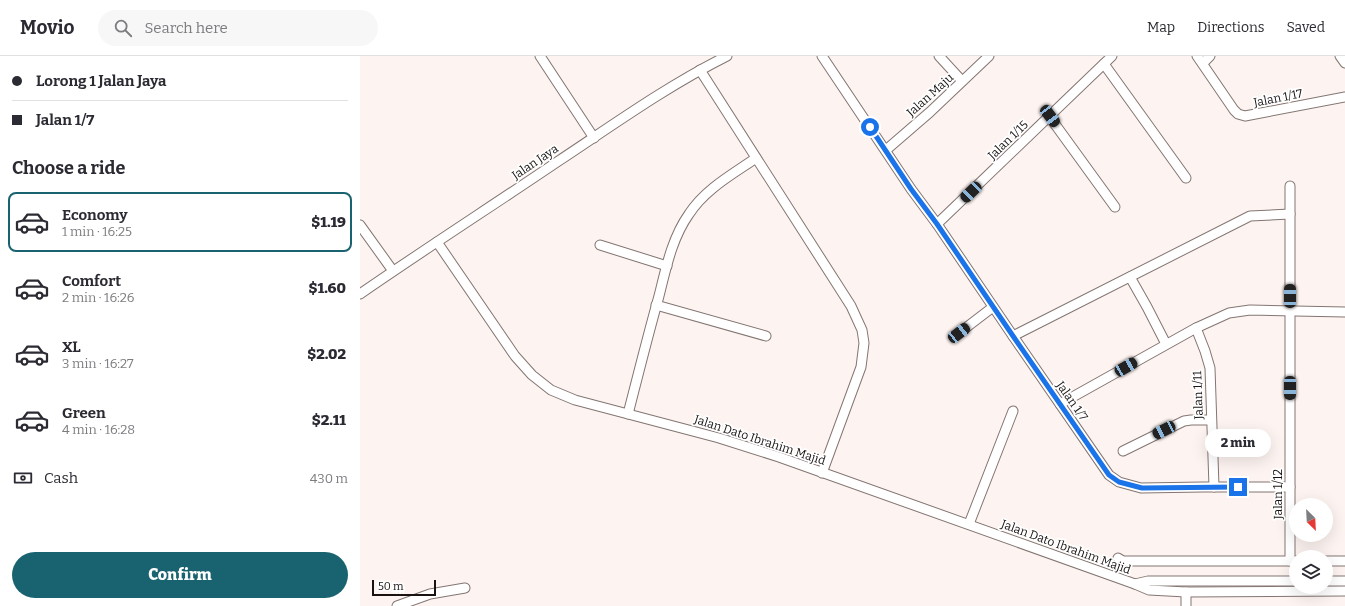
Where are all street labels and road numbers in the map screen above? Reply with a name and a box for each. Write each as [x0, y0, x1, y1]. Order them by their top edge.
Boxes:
street label: Jalan Maju [903, 70, 957, 120]
street label: Jalan 1/17 [1251, 86, 1304, 110]
street label: Jalan 1/15 [984, 118, 1031, 163]
street label: Jalan Jaya [508, 141, 561, 183]
street label: Jalan 1/11 [1190, 370, 1206, 421]
street label: Jalan 1/7 [1053, 378, 1091, 423]
street label: Jalan Dato Ibrahim Majid [692, 412, 827, 468]
street label: Jalan 1/12 [1271, 469, 1285, 520]
street label: Jalan Dato Ibrahim Majid [998, 517, 1133, 577]

